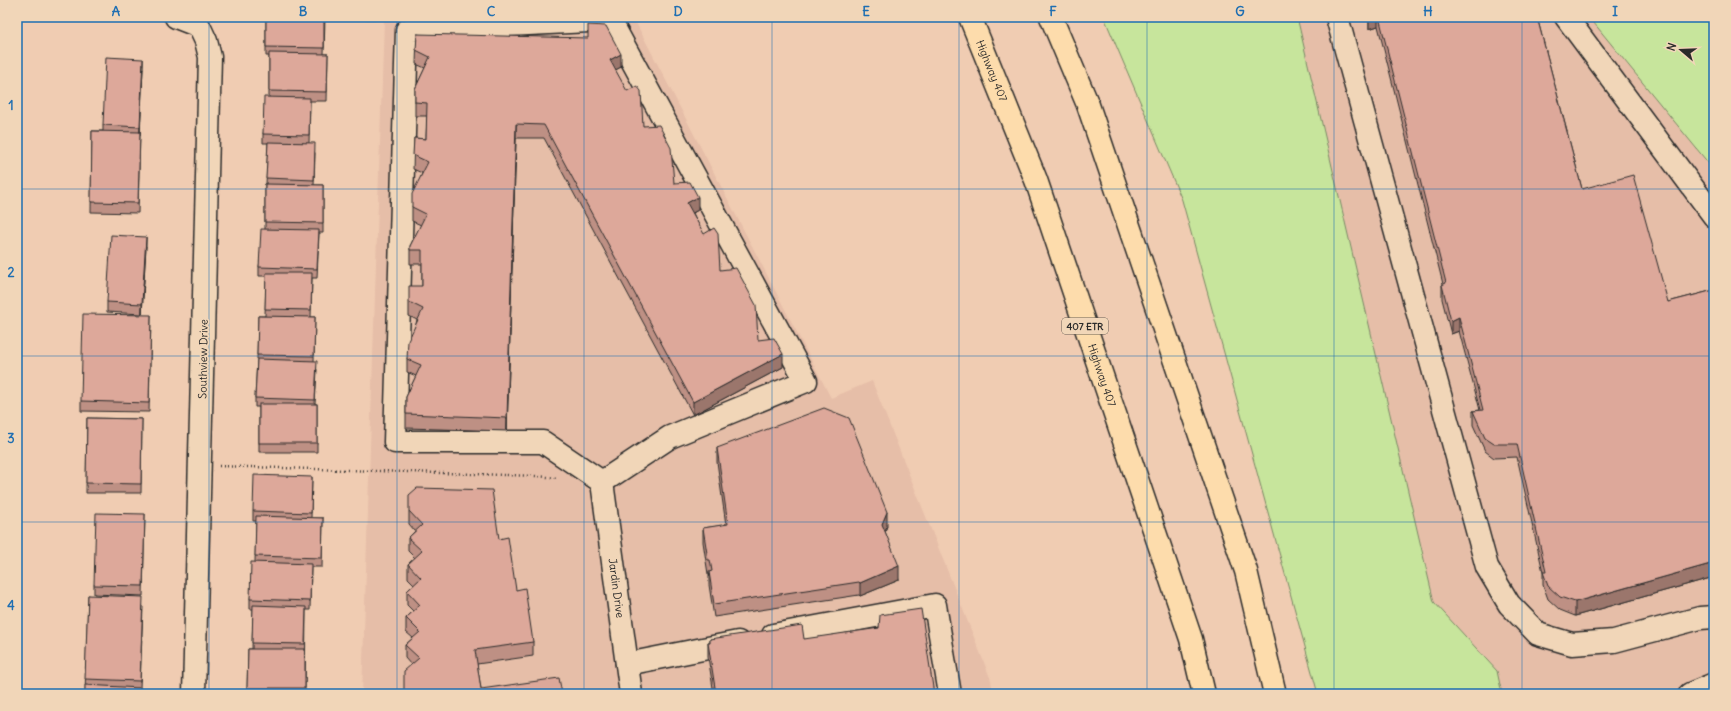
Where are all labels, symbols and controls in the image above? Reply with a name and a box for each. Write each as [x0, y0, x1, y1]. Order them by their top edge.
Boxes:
text: A [112, 3, 121, 20]
text: B [299, 3, 308, 20]
text: C [487, 3, 496, 20]
text: D [673, 3, 683, 20]
text: E [862, 3, 870, 20]
text: F [1049, 3, 1057, 20]
text: G [1235, 3, 1245, 20]
text: H [1423, 3, 1433, 20]
text: I [1612, 3, 1618, 20]
north arrow [1661, 30, 1701, 70]
street label: Highway 407 [973, 38, 1011, 104]
text: N [1664, 41, 1679, 53]
text: 1 [8, 97, 14, 114]
text: 2 [7, 264, 15, 281]
road number: 407 ETR [1062, 318, 1108, 334]
street label: Southview Drive [195, 319, 211, 399]
street label: Highway 407 [1085, 342, 1119, 409]
text: 3 [7, 430, 15, 447]
street label: Jardin Drive [605, 557, 628, 619]
text: 4 [7, 597, 15, 614]

